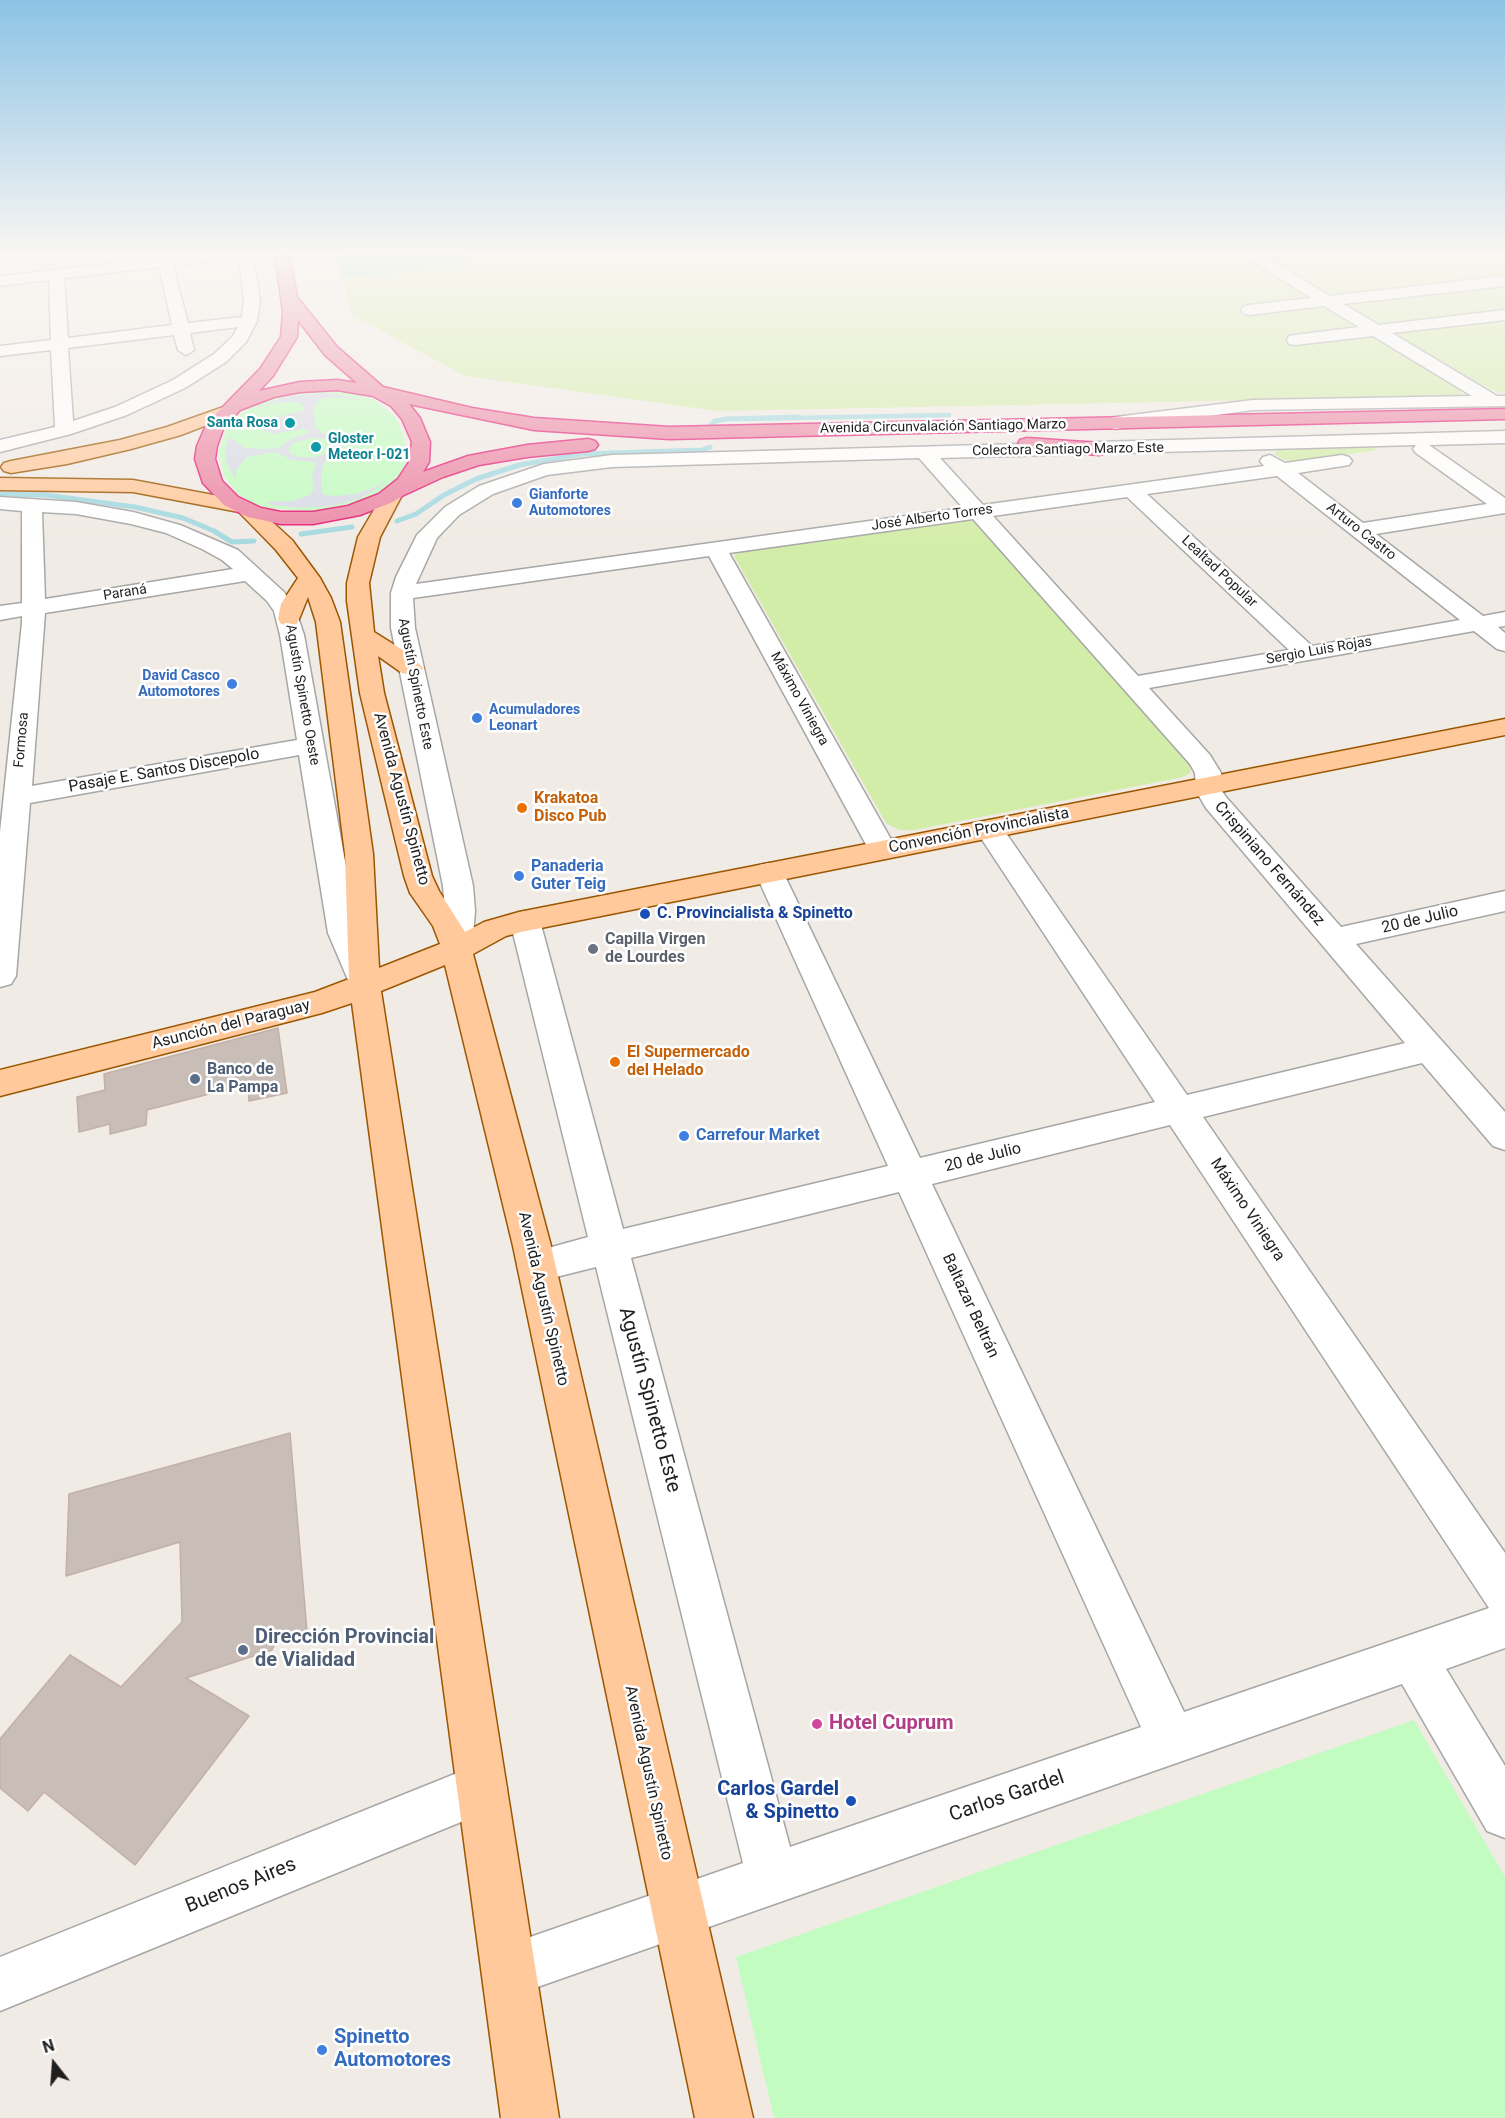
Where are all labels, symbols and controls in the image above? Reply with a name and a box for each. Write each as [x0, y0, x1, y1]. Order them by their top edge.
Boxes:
place label: Santa Rosa [207, 415, 278, 431]
marker: Santa Rosa [283, 416, 297, 430]
street label: Avenida Circunvalación Santiago Marzo [820, 416, 1066, 438]
place label: Gloster Meteor I-021 [328, 431, 410, 464]
marker: Gloster Meteor I-021 [309, 440, 323, 454]
street label: Colectora Santiago Marzo Este [972, 440, 1164, 460]
place label: Gianforte Automotores [529, 487, 611, 520]
marker: Gianforte Automotores [510, 496, 524, 510]
street label: Arturo Castro [1323, 500, 1399, 564]
street label: José Alberto Torres [870, 501, 994, 535]
street label: Lealtad Popular [1178, 533, 1260, 611]
street label: Paraná [102, 581, 148, 605]
street label: Agustín Spinetto Este [394, 617, 436, 751]
street label: Agustín Spinetto Oeste [281, 623, 323, 767]
street label: Sergio Luis Rojas [1265, 633, 1373, 669]
street label: Máximo Viniegra [766, 649, 832, 749]
place label: David Casco Automotores [138, 668, 220, 700]
marker: David Casco Automotores [225, 677, 239, 691]
place label: Acumuladores Leonart [489, 702, 580, 734]
street label: Avenida Agustín Spinetto [369, 710, 433, 888]
marker: Acumuladores Leonart [470, 711, 484, 725]
street label: Formosa [11, 712, 33, 768]
street label: Pasaje E. Santos Discepolo [67, 745, 261, 797]
place label: Krakatoa Disco Pub [534, 789, 606, 827]
street label: Crispiniano Fernández [1210, 798, 1328, 930]
marker: Krakatoa Disco Pub [515, 801, 529, 815]
street label: Convención Provincialista [887, 804, 1071, 858]
place label: Panaderia Guter Teig [531, 857, 606, 895]
marker: Panaderia Guter Teig [512, 869, 526, 883]
street label: 20 de Julio [1380, 902, 1460, 938]
place label: C. Provincialista & Spinetto [657, 904, 853, 924]
marker: C. Provincialista & Spinetto [638, 907, 652, 921]
place label: Capilla Virgen de Lourdes [605, 930, 705, 968]
marker: Capilla Virgen de Lourdes [586, 942, 600, 956]
street label: Asunción del Paraguay [150, 996, 312, 1054]
place label: El Supermercado del Helado [627, 1043, 750, 1081]
marker: El Supermercado del Helado [608, 1055, 622, 1069]
place label: Banco de La Pampa [207, 1060, 278, 1098]
marker: Banco de La Pampa [188, 1072, 202, 1086]
place label: Carrefour Market [696, 1126, 820, 1146]
marker: Carrefour Market [677, 1129, 691, 1143]
street label: 20 de Julio [943, 1139, 1023, 1177]
street label: Máximo Viniegra [1206, 1155, 1288, 1265]
street label: Avenida Agustín Spinetto [514, 1210, 572, 1388]
street label: Baltazar Beltrán [937, 1251, 1003, 1361]
street label: Agustín Spinetto Este [613, 1305, 685, 1495]
place label: Dirección Provincial de Vialidad [255, 1626, 434, 1673]
marker: Dirección Provincial de Vialidad [236, 1643, 250, 1657]
street label: Avenida Agustín Spinetto [620, 1684, 676, 1862]
place label: Hotel Cuprum [829, 1712, 954, 1736]
marker: Hotel Cuprum [810, 1717, 824, 1731]
street label: Carlos Gardel [946, 1766, 1068, 1828]
place label: Carlos Gardel & Spinetto [717, 1778, 839, 1825]
marker: Carlos Gardel & Spinetto [844, 1794, 858, 1808]
street label: Buenos Aires [182, 1853, 300, 1919]
place label: Spinetto Automotores [334, 2026, 451, 2073]
north arrow [24, 2034, 84, 2094]
text: N [40, 2036, 57, 2057]
marker: Spinetto Automotores [315, 2043, 329, 2057]

